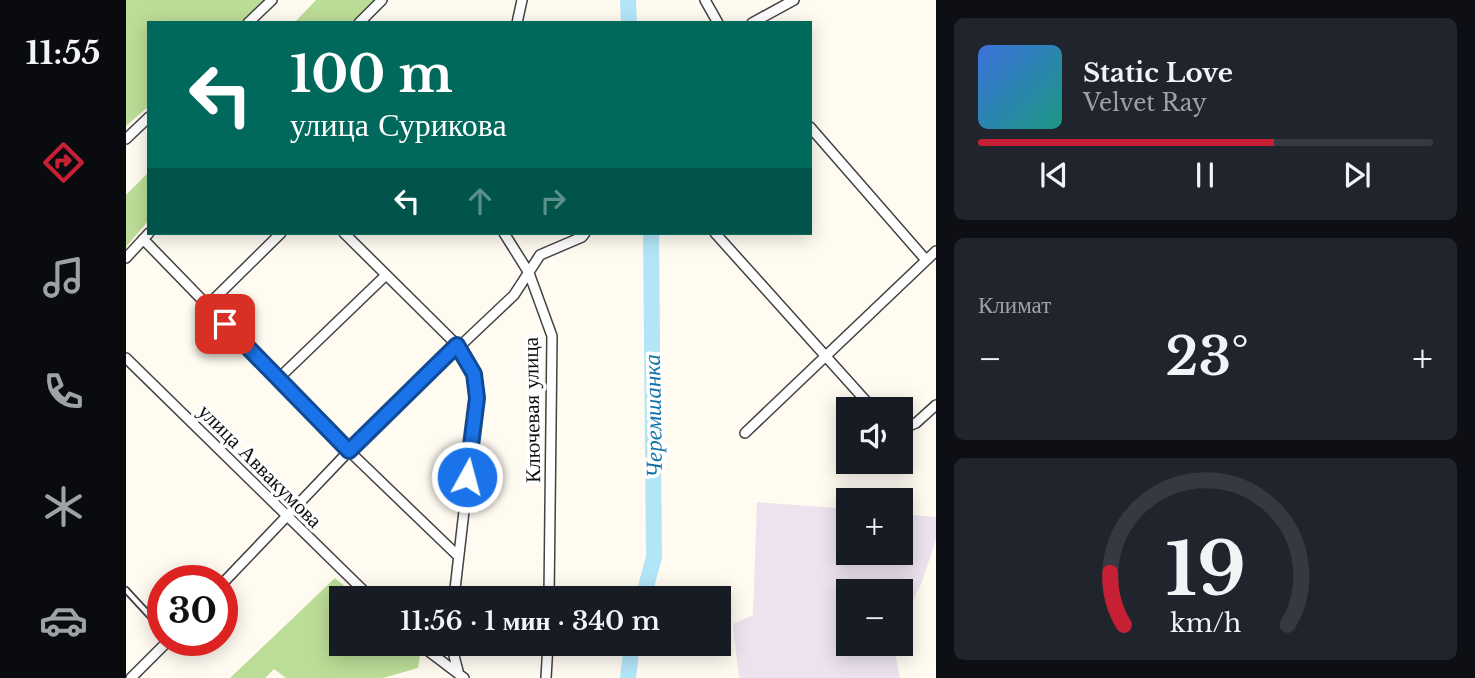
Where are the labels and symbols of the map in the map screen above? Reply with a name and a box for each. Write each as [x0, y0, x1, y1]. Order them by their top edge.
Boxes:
pin [195, 294, 255, 354]
street label: Ключевая улица [518, 336, 546, 483]
water label: Черемшанка [638, 354, 668, 478]
street label: улица Аввакумова [193, 399, 328, 534]
position arrow [430, 440, 504, 514]
speed limit sign: 30 [147, 565, 238, 656]

